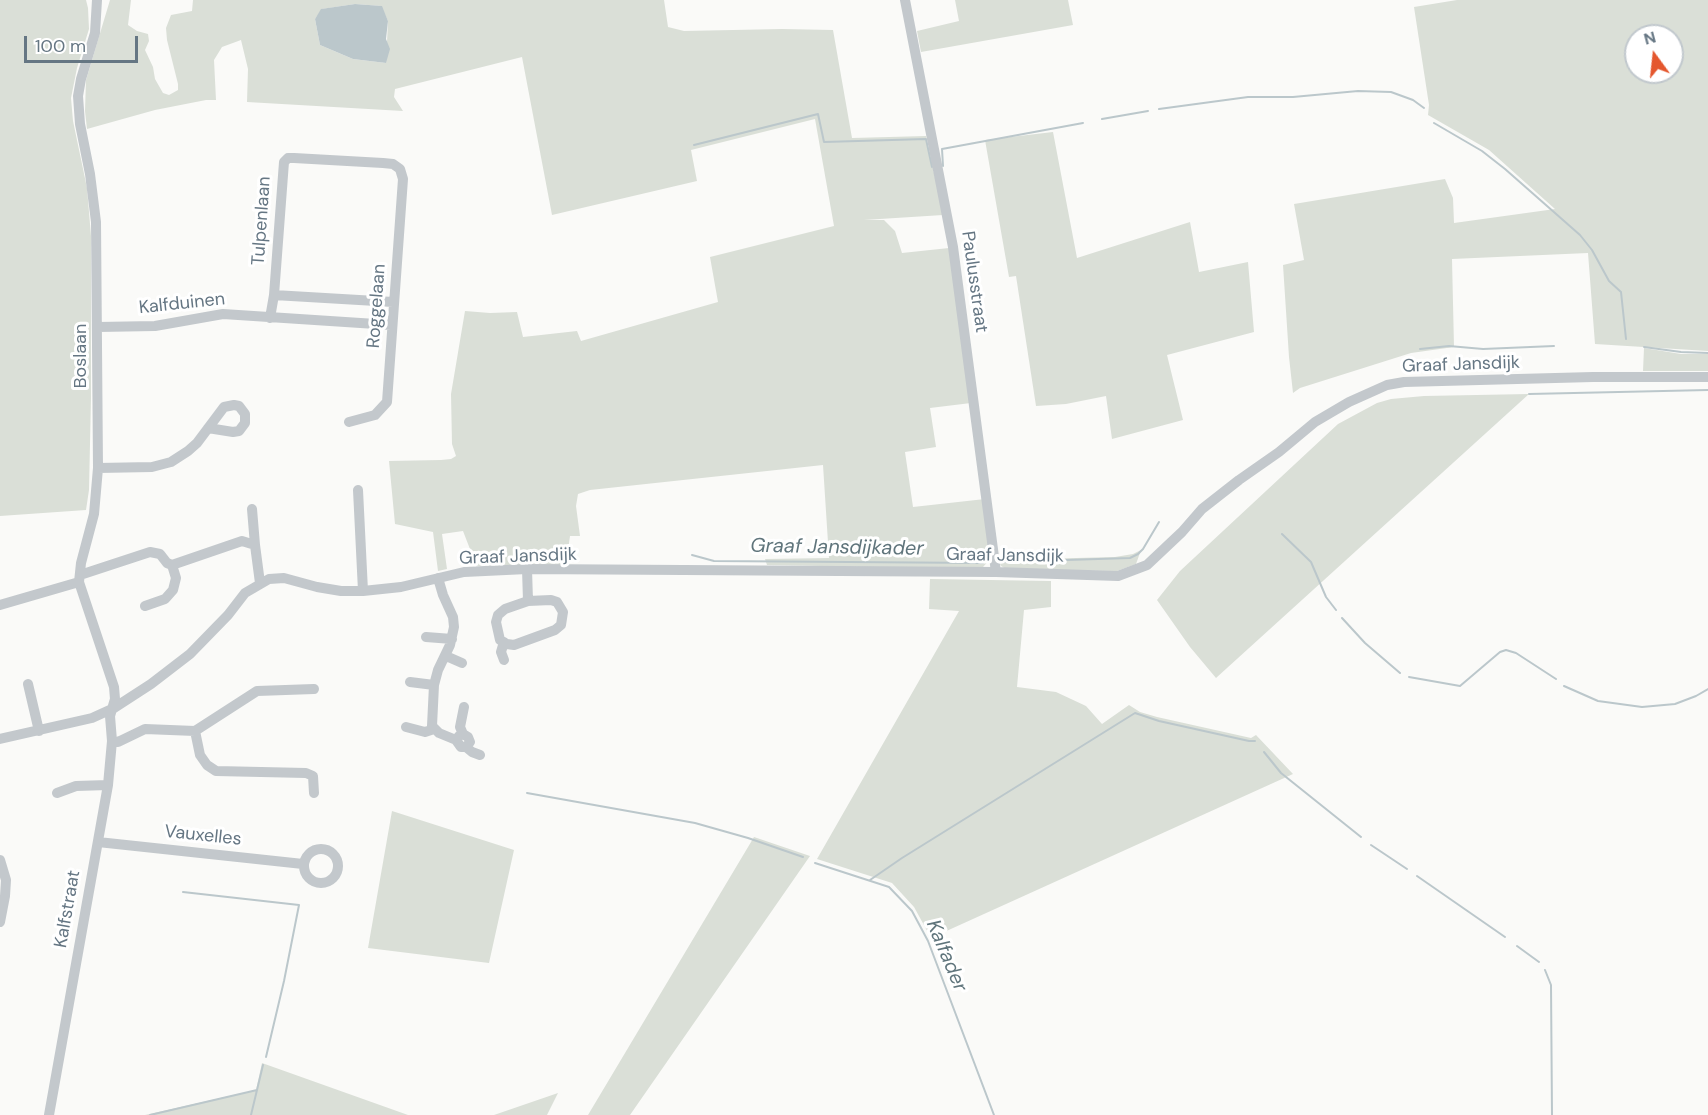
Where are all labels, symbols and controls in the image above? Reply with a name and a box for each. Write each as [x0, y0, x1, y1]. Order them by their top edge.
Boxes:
scale bar [27, 24, 141, 62]
north arrow [1624, 24, 1684, 84]
text: N [1641, 26, 1658, 50]
text: 100 m [35, 34, 86, 58]
street label: Tulpenlaan [248, 176, 276, 266]
street label: Paulusstraat [956, 230, 992, 334]
street label: Roggelaan [363, 263, 391, 349]
street label: Kalfduinen [138, 289, 226, 319]
street label: Boslaan [70, 324, 92, 388]
street label: Graaf Jansdijk [1402, 352, 1520, 378]
water label: Graaf Jansdijkader [750, 534, 924, 562]
street label: Graaf Jansdijk [459, 544, 577, 570]
street label: Graaf Jansdijk [946, 544, 1064, 568]
street label: Vauxelles [163, 821, 243, 851]
street label: Kalfstraat [51, 868, 85, 950]
water label: Kalfader [920, 916, 972, 996]

